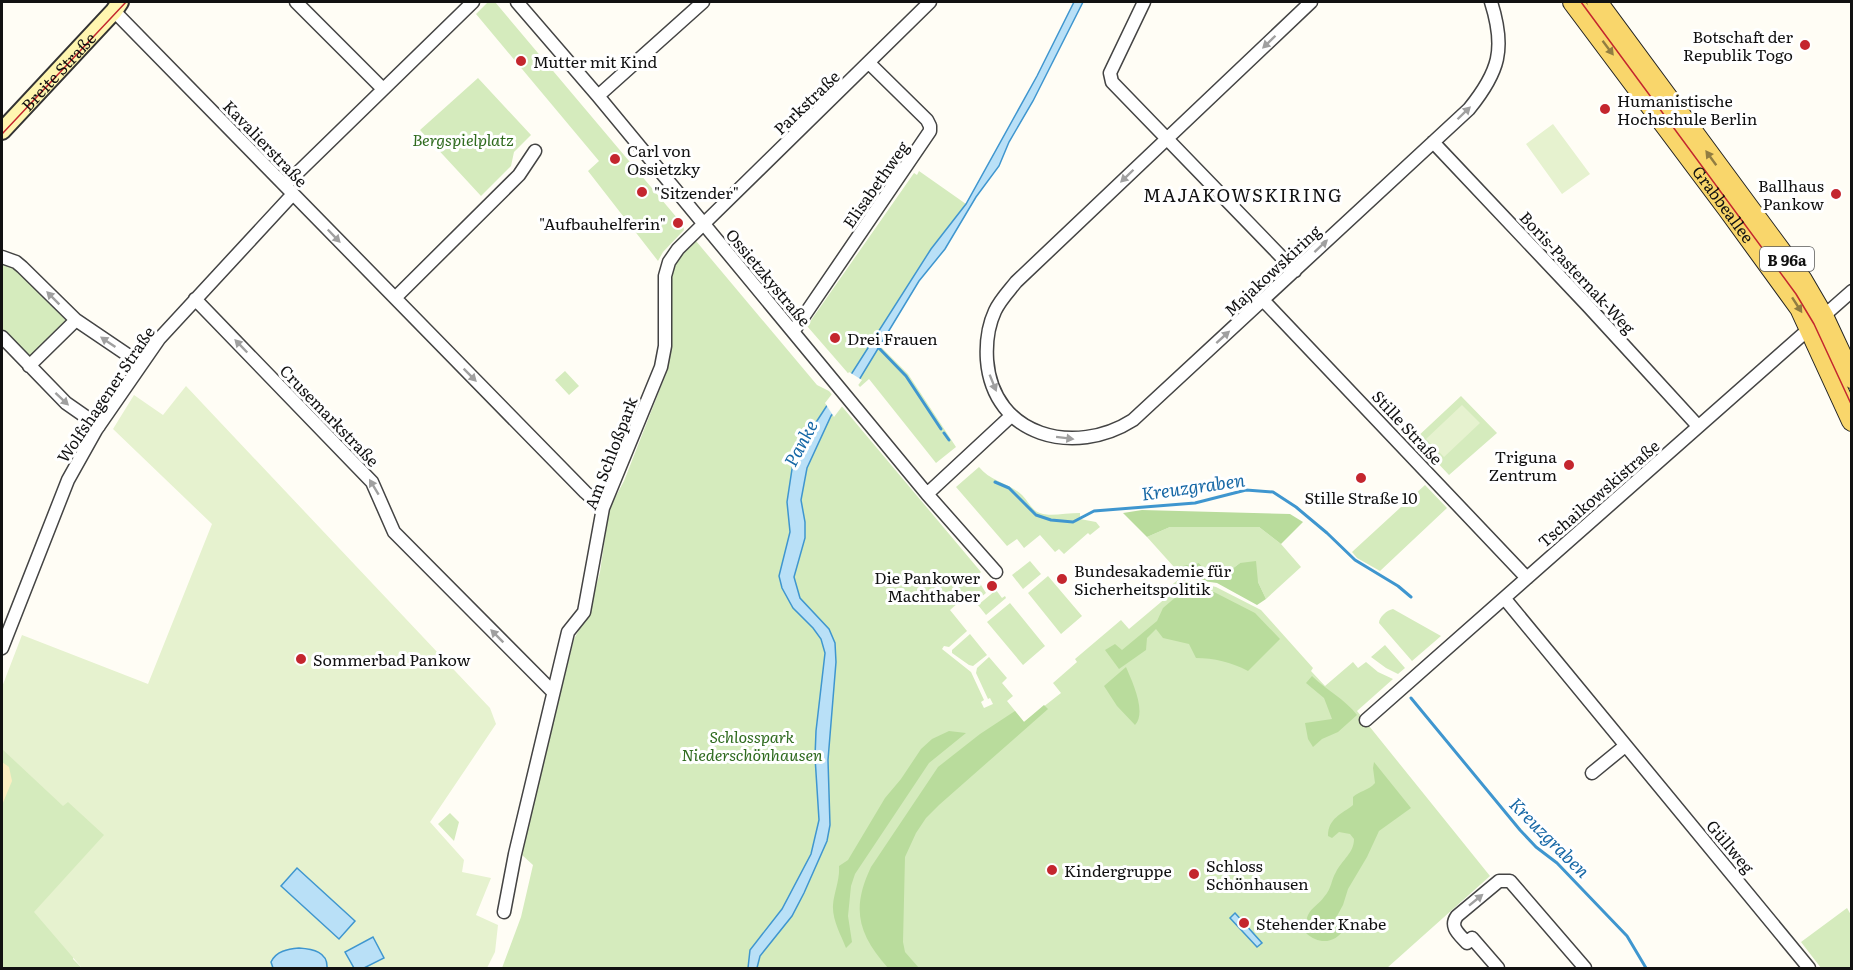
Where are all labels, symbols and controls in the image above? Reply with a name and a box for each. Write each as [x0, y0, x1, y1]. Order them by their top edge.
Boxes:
place label: Botschaft der Republik Togo [1683, 24, 1793, 66]
street label: Breite Straße [15, 26, 101, 116]
one-way arrow [1261, 35, 1276, 49]
marker: Botschaft der Republik Togo [1798, 38, 1812, 52]
one-way arrow [1601, 41, 1613, 56]
place label: Mutter mit Kind [533, 49, 658, 73]
marker: Mutter mit Kind [514, 54, 528, 68]
street label: Parkstraße [768, 64, 844, 140]
place label: Humanistische Hochschule Berlin [1617, 88, 1758, 130]
street label: Kavalierstraße [218, 94, 314, 192]
marker: Humanistische Hochschule Berlin [1598, 102, 1612, 116]
one-way arrow [1457, 106, 1472, 120]
park label: Bergspielplatz [412, 127, 514, 151]
street label: Elisabethweg [836, 136, 914, 232]
place label: Carl von Ossietzky [627, 138, 701, 180]
one-way arrow [1706, 151, 1718, 166]
marker: Carl von Ossietzky [608, 152, 622, 166]
street label: Grabbeallee [1687, 160, 1761, 247]
one-way arrow [1121, 169, 1135, 183]
place label: Ballhaus Pankow [1758, 173, 1824, 215]
place label: "Sitzender" [654, 180, 739, 204]
district label: MAJAKOWSKIRING [1143, 181, 1343, 208]
marker: "Sitzender" [635, 185, 649, 199]
marker: Ballhaus Pankow [1829, 187, 1843, 201]
street label: Boris-Pasternak-Weg [1515, 205, 1641, 339]
place label: "Aufbauhelferin" [539, 211, 666, 235]
marker: "Aufbauhelferin" [671, 216, 685, 230]
street label: Majakowskiring [1218, 219, 1326, 321]
street label: Ossietzkystraße [721, 223, 817, 331]
one-way arrow [326, 228, 340, 242]
one-way arrow [1314, 239, 1329, 253]
road number: B 96a [1760, 247, 1814, 271]
one-way arrow [46, 290, 60, 305]
one-way arrow [1792, 297, 1803, 313]
street label: Wolfshagener Straße [50, 321, 160, 467]
place label: Drei Frauen [847, 326, 938, 350]
marker: Drei Frauen [828, 331, 842, 345]
one-way arrow [1215, 331, 1230, 344]
one-way arrow [100, 337, 116, 348]
one-way arrow [234, 339, 248, 353]
street label: Crusemarkstraße [275, 359, 385, 471]
one-way arrow [463, 368, 478, 382]
one-way arrow [988, 375, 998, 393]
street label: Stille Straße [1367, 384, 1449, 470]
one-way arrow [54, 392, 69, 405]
street label: Am Schloßpark [577, 393, 643, 513]
water label: Panke [777, 415, 823, 471]
one-way arrow [1055, 433, 1074, 443]
street label: Tschaikowskistraße [1532, 433, 1664, 553]
place label: Triguna Zentrum [1489, 444, 1557, 486]
marker: Triguna Zentrum [1562, 458, 1576, 472]
water label: Kreuzgraben [1140, 465, 1247, 507]
marker: Stille Straße 10 [1354, 471, 1368, 485]
one-way arrow [369, 479, 380, 495]
place label: Stille Straße 10 [1304, 485, 1418, 509]
place label: Bundesakademie für Sicherheitspolitik [1074, 558, 1231, 600]
place label: Die Pankower Machthaber [874, 565, 980, 607]
marker: Bundesakademie für Sicherheitspolitik [1055, 572, 1069, 586]
marker: Die Pankower Machthaber [985, 579, 999, 593]
one-way arrow [490, 629, 504, 643]
place label: Sommerbad Pankow [313, 647, 471, 671]
marker: Sommerbad Pankow [294, 652, 308, 666]
park label: Schlosspark Niederschönhausen [681, 724, 823, 766]
water label: Kreuzgraben [1504, 791, 1597, 884]
street label: Güllweg [1701, 814, 1761, 878]
place label: Schloss Schönhausen [1206, 853, 1309, 895]
place label: Kindergruppe [1064, 858, 1172, 882]
marker: Kindergruppe [1045, 863, 1059, 877]
marker: Schloss Schönhausen [1187, 867, 1201, 881]
one-way arrow [1469, 894, 1484, 906]
place label: Stehender Knabe [1256, 911, 1386, 935]
marker: Stehender Knabe [1237, 916, 1251, 930]

